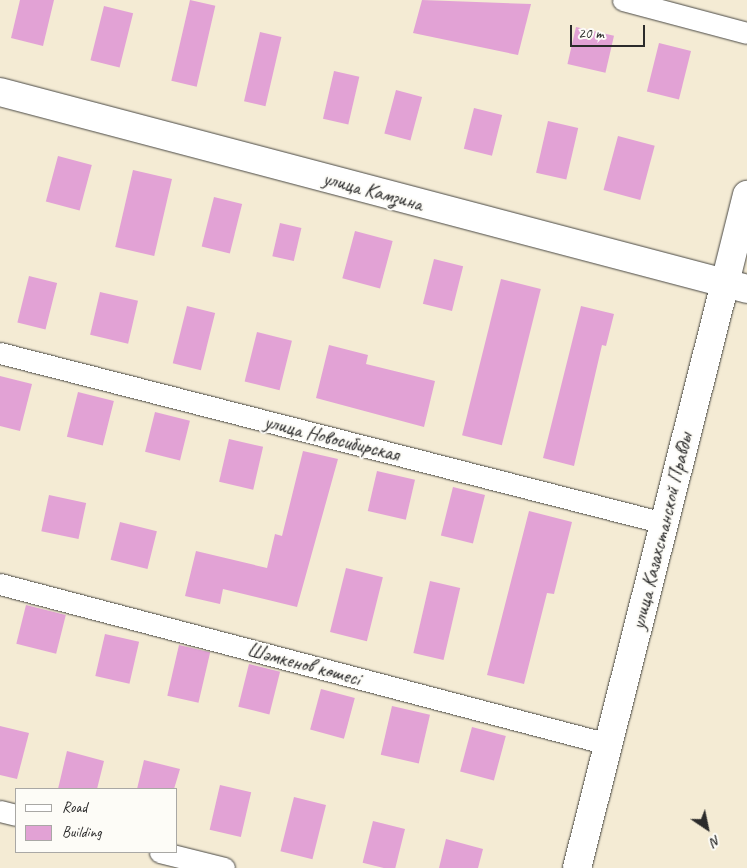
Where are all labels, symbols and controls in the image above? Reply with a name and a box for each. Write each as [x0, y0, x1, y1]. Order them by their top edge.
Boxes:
scale bar [572, 15, 647, 47]
text: 20 m [578, 24, 604, 43]
street label: улица Камзина [320, 166, 426, 216]
street label: улица Новосибирская [262, 410, 402, 466]
street label: улица Казахстанской Правды [626, 430, 698, 632]
street label: Шәмкенов көшесі [245, 637, 363, 691]
legend [15, 788, 178, 853]
text: Road [62, 798, 87, 817]
north arrow [682, 803, 732, 853]
text: Building [62, 823, 101, 842]
text: N [707, 831, 724, 850]

